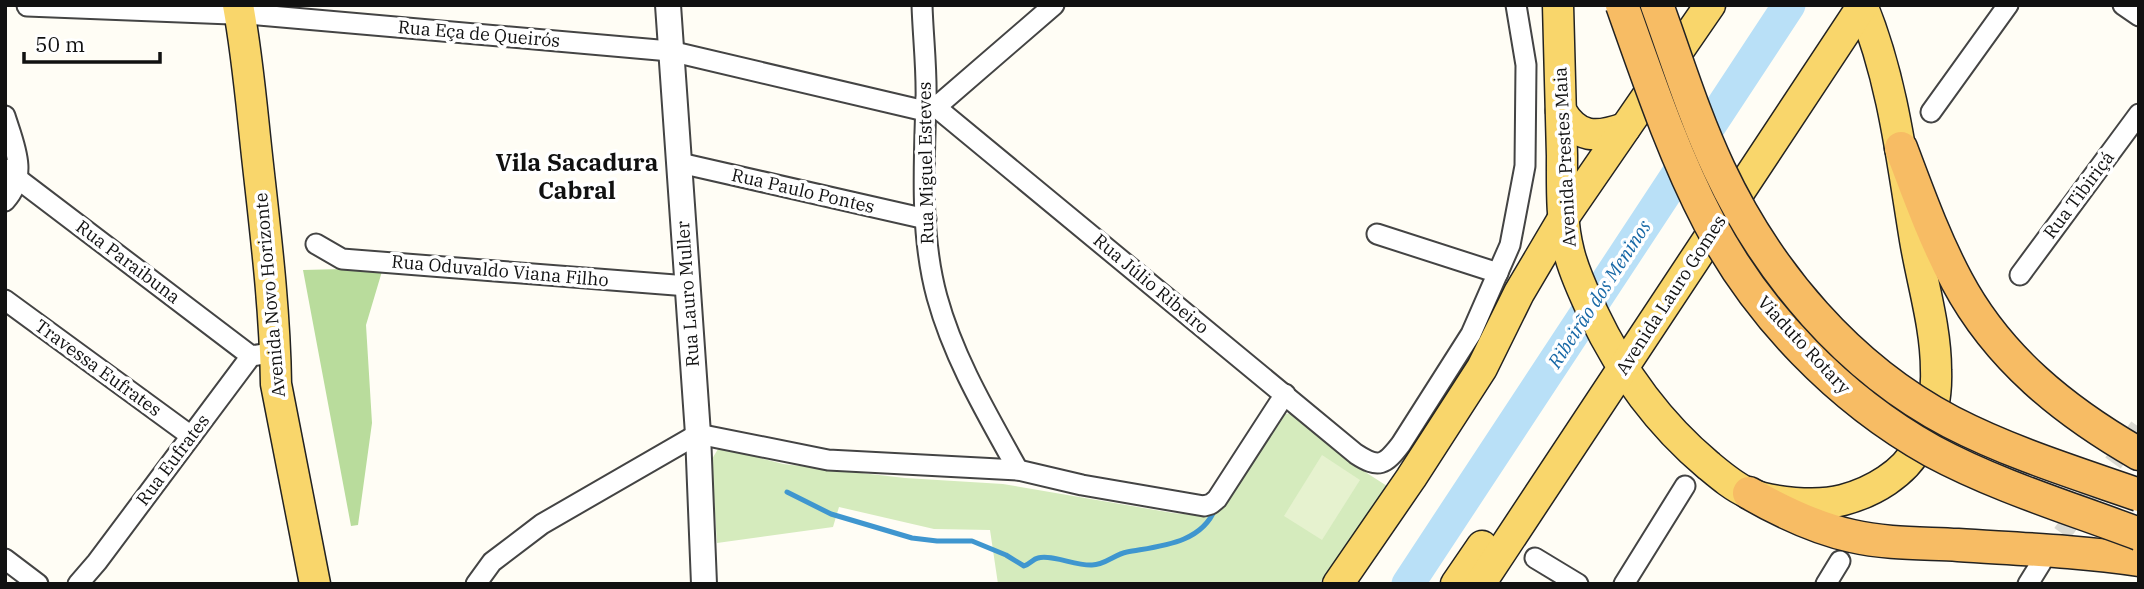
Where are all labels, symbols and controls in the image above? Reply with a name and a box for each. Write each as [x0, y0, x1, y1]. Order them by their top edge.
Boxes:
street label: Rua Eça de Queirós [397, 15, 561, 52]
scale bar [24, 21, 161, 65]
text: 50 m [35, 30, 85, 58]
street label: Avenida Prestes Maia [1548, 66, 1581, 248]
street label: Rua Miguel Esteves [913, 81, 938, 245]
district label: Vila Sacadura Cabral [496, 146, 659, 206]
street label: Rua Tibiriçá [2038, 146, 2119, 243]
street label: Rua Paulo Pontes [729, 163, 877, 218]
street label: Avenida Novo Horizonte [249, 192, 290, 398]
street label: Avenida Lauro Gomes [1610, 211, 1731, 379]
street label: Rua Paraibuna [72, 215, 185, 308]
water label: Ribeirão dos Meninos [1542, 216, 1656, 373]
street label: Rua Lauro Muller [671, 220, 704, 368]
street label: Rua Júlio Ribeiro [1089, 229, 1214, 339]
street label: Rua Oduvaldo Viana Filho [391, 250, 610, 291]
street label: Viaduto Rotary [1753, 291, 1856, 399]
street label: Travessa Eufrates [31, 314, 166, 421]
street label: Rua Eufrates [131, 409, 214, 510]

